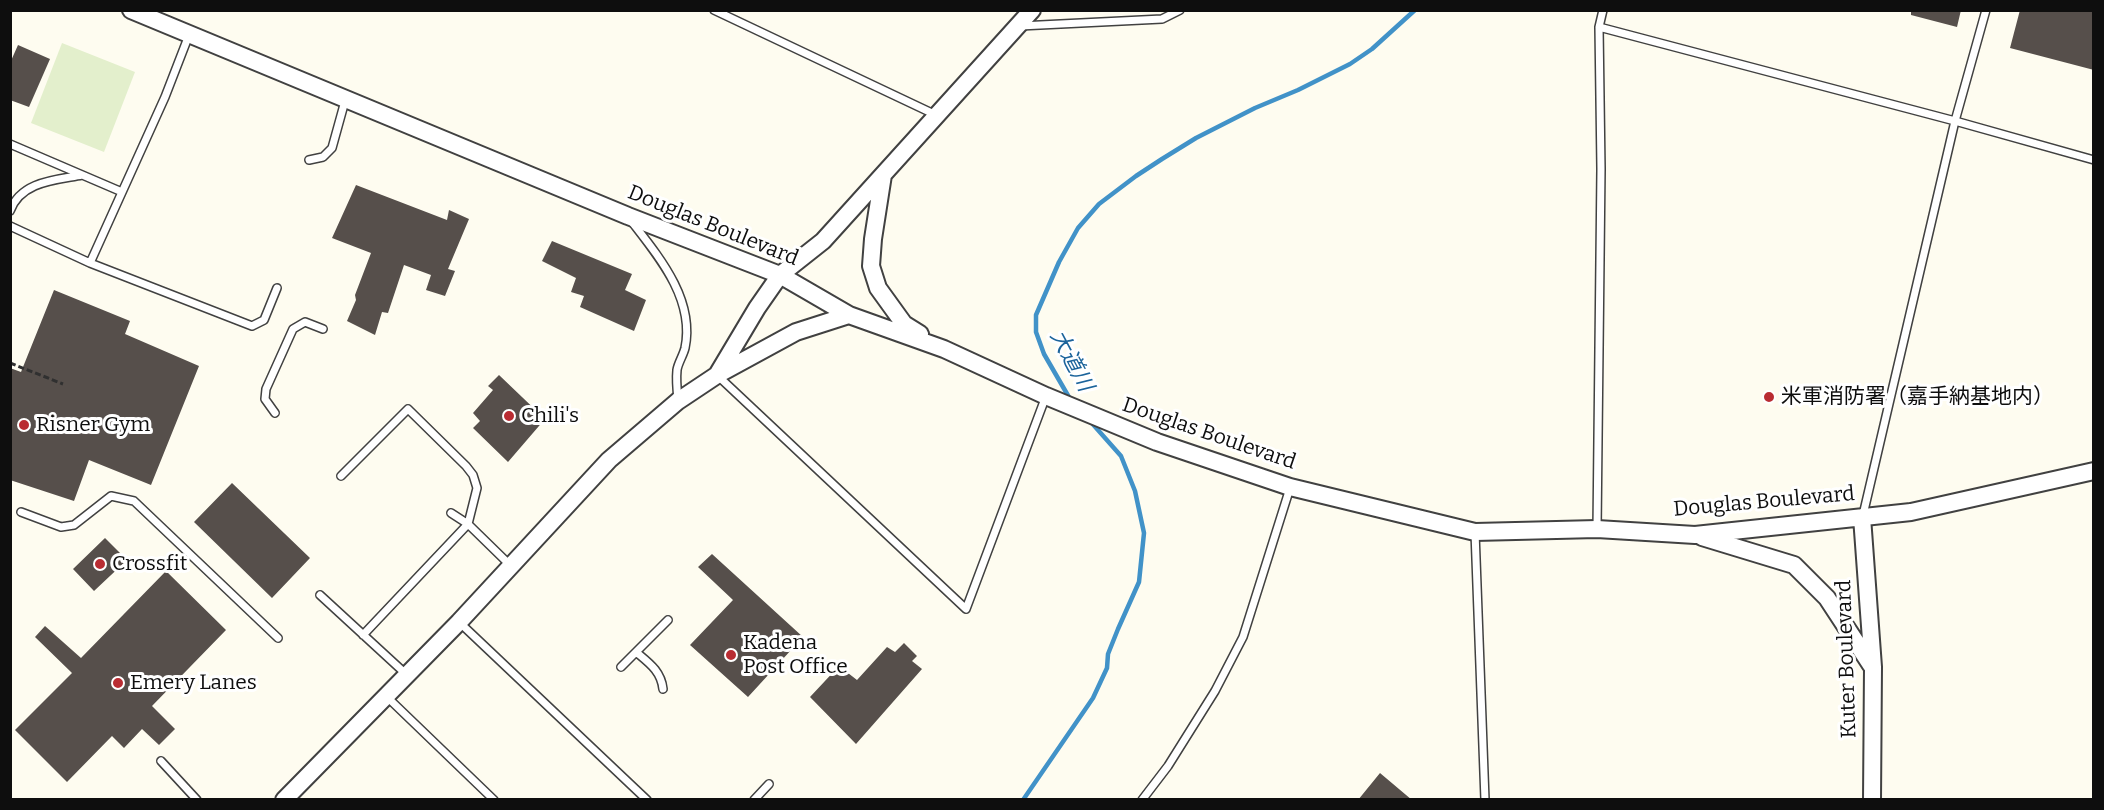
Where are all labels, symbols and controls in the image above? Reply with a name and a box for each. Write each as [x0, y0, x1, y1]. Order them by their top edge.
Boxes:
street label: Douglas Boulevard [624, 180, 802, 272]
water label: 大道川 [1044, 326, 1098, 396]
place label: 米軍消防署（嘉手納基地内） [1781, 384, 2054, 410]
marker: 米軍消防署（嘉手納基地内） [1762, 390, 1776, 404]
street label: Douglas Boulevard [1119, 392, 1299, 476]
place label: Chili's [521, 403, 579, 429]
marker: Chili's [502, 409, 516, 423]
place label: Risner Gym [36, 412, 150, 438]
marker: Risner Gym [17, 418, 31, 432]
street label: Douglas Boulevard [1672, 482, 1856, 522]
place label: Crossfit [112, 551, 187, 577]
marker: Crossfit [93, 557, 107, 571]
street label: Kuter Boulevard [1832, 579, 1862, 739]
place label: Kadena Post Office [743, 630, 848, 680]
marker: Kadena Post Office [724, 648, 738, 662]
place label: Emery Lanes [130, 670, 257, 696]
marker: Emery Lanes [111, 676, 125, 690]

